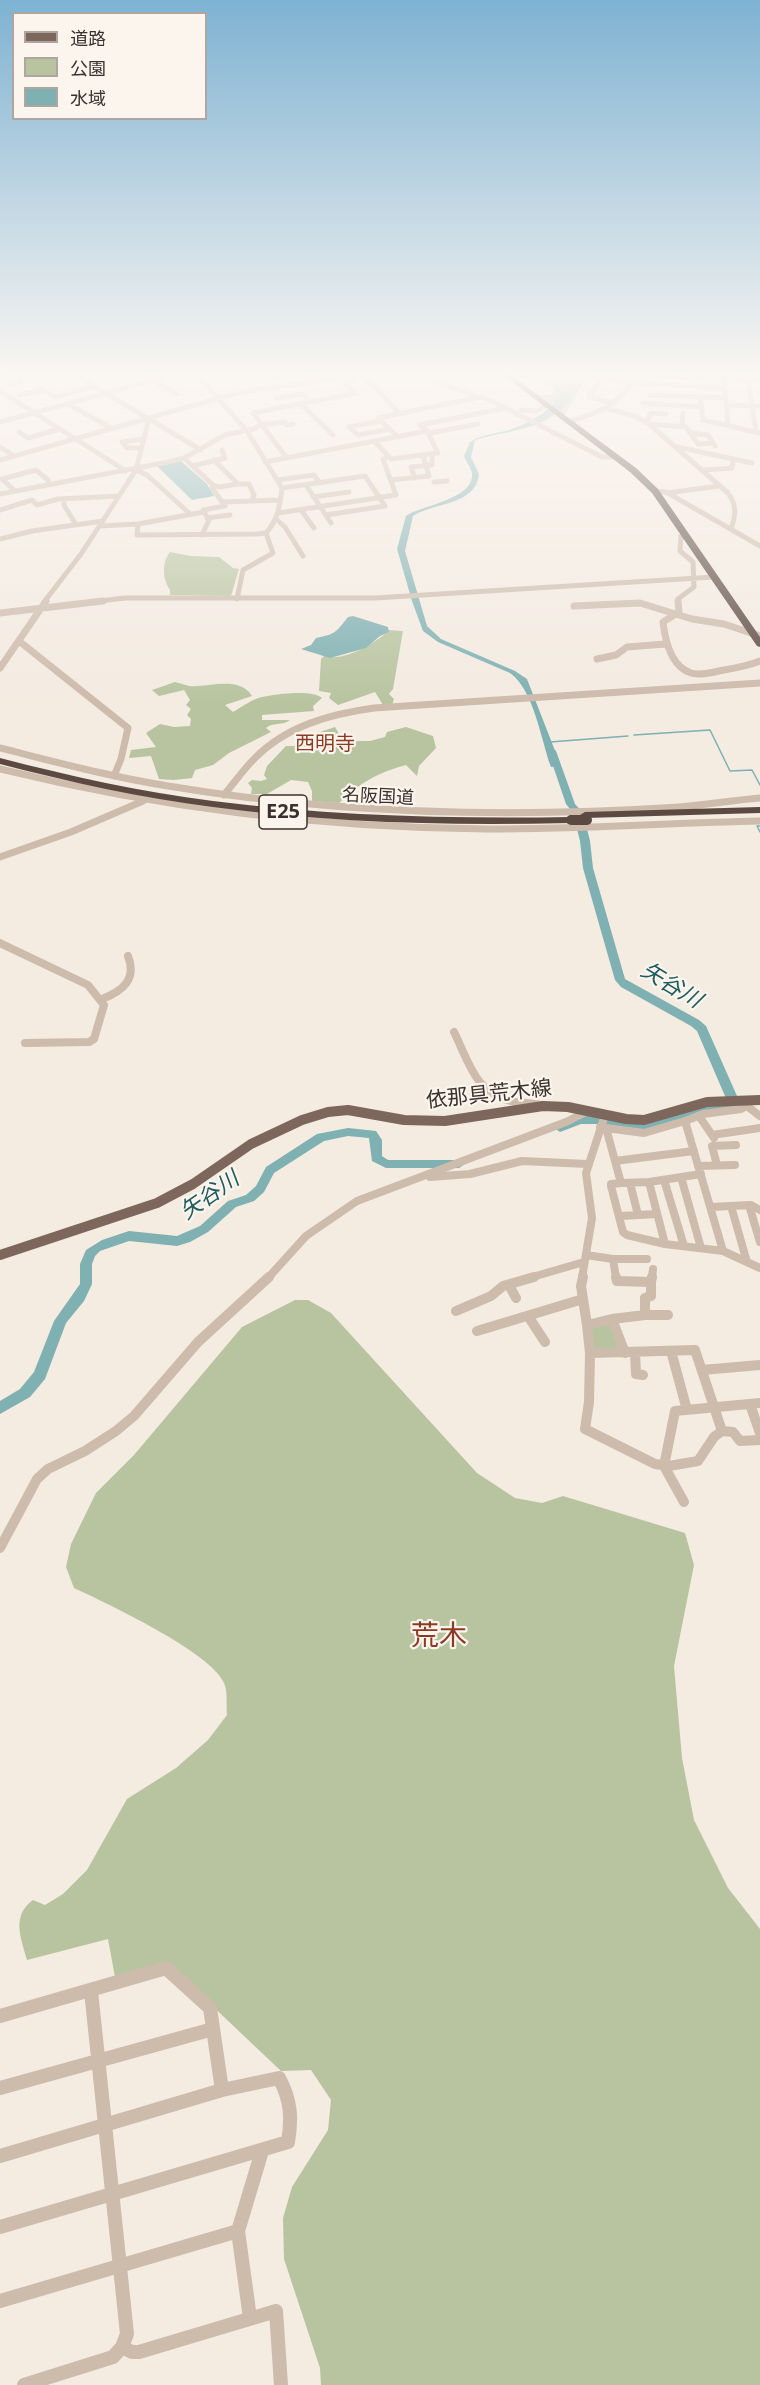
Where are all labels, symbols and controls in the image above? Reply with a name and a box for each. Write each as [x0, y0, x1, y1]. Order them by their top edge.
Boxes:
legend [12, 12, 207, 120]
text: 道路 [70, 26, 106, 50]
text: 公園 [70, 56, 106, 80]
text: 水域 [70, 86, 106, 110]
district label: 西明寺 [295, 732, 355, 756]
street label: 名阪国道 [341, 784, 415, 810]
road number: E25 [259, 795, 307, 829]
water label: 矢谷川 [636, 958, 706, 1014]
street label: 依那具荒木線 [425, 1076, 553, 1114]
water label: 矢谷川 [175, 1166, 245, 1226]
district label: 荒木 [411, 1620, 467, 1654]

